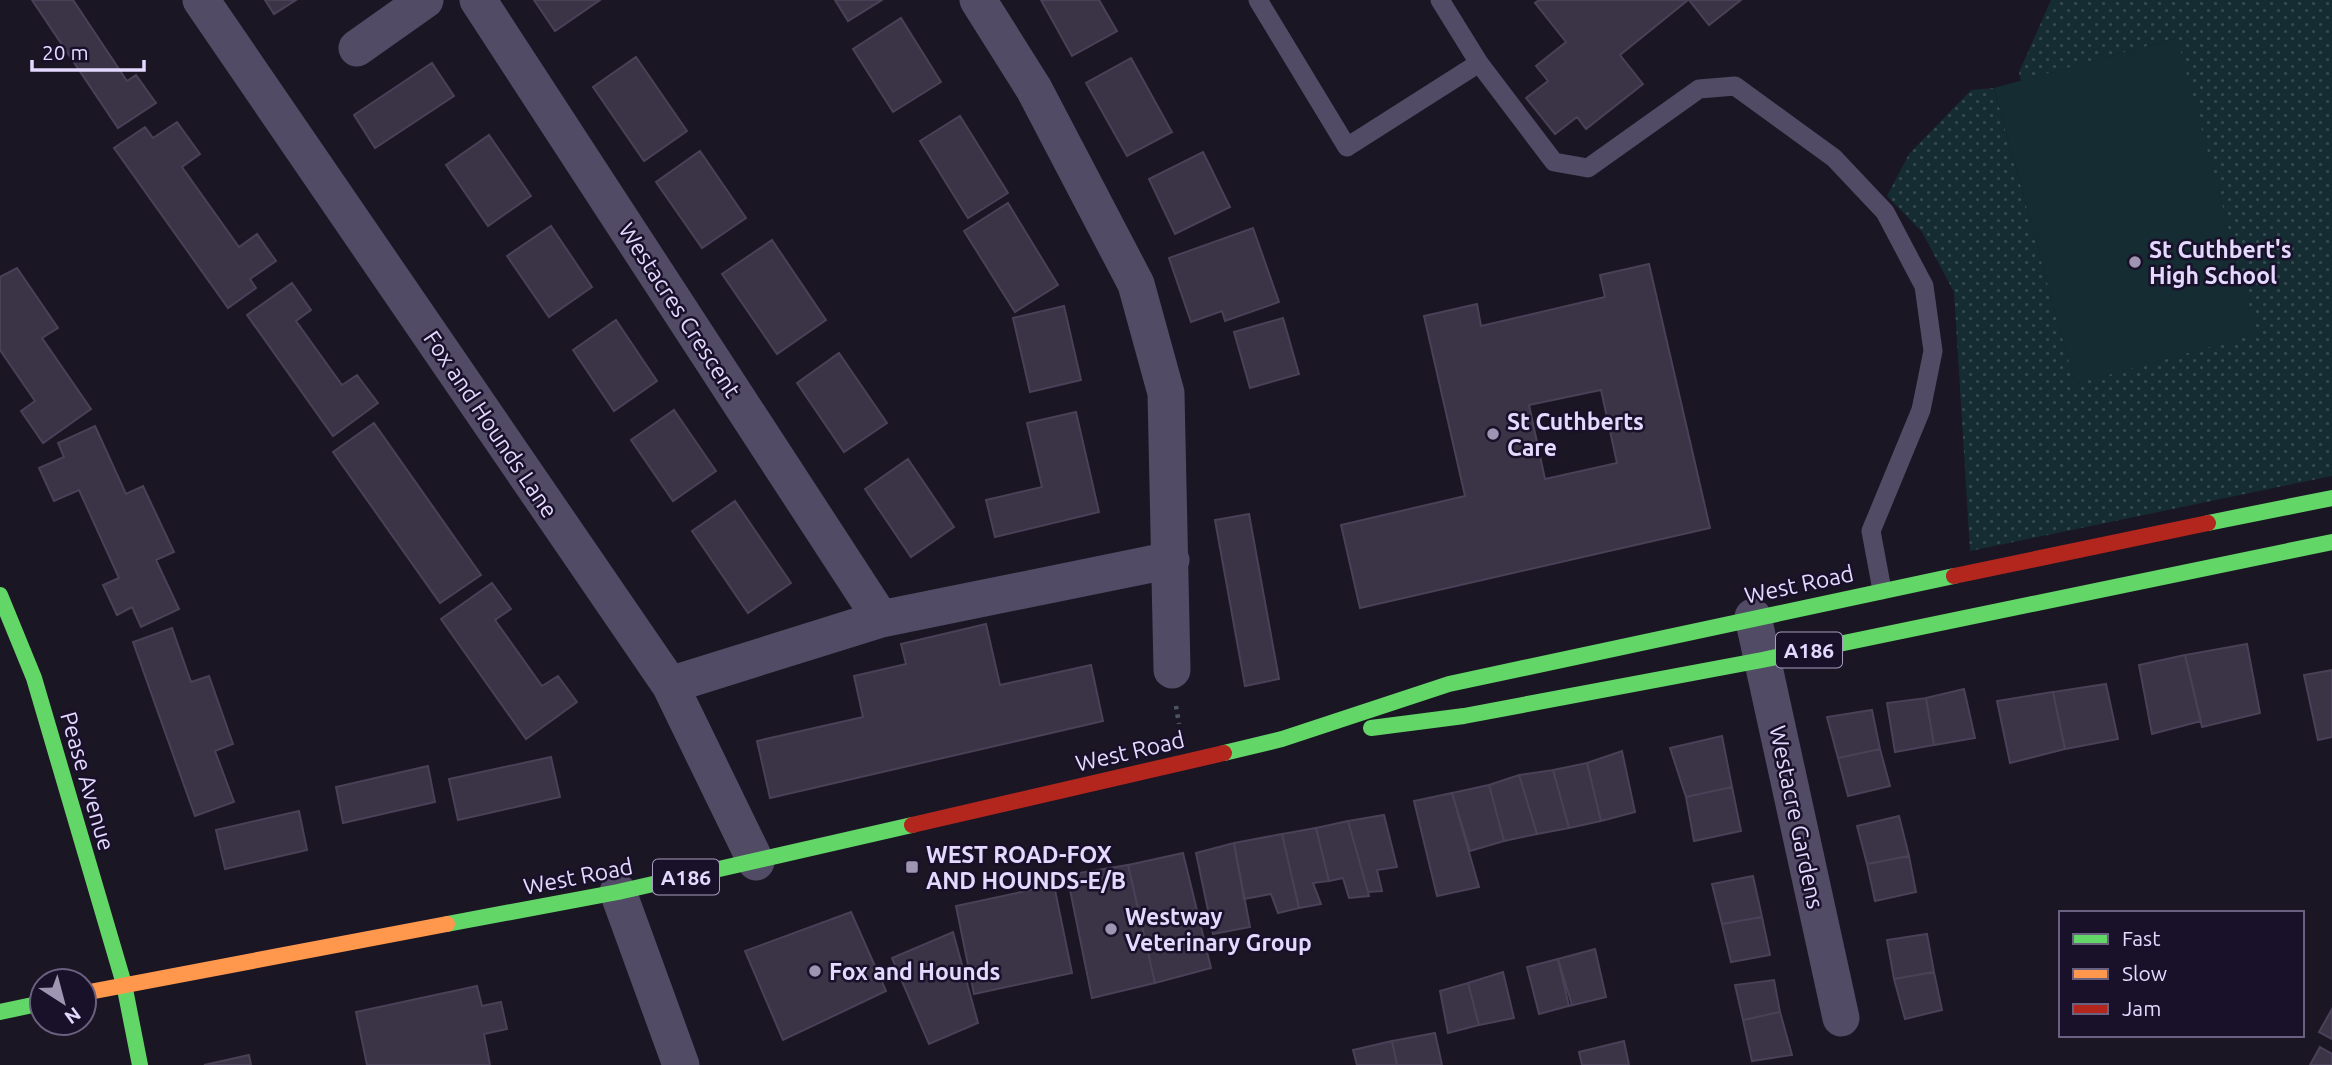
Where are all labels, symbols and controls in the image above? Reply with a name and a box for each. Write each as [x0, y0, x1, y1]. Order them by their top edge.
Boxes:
scale bar [32, 28, 144, 72]
text: 20 m [42, 40, 89, 64]
street label: Westacres Crescent [614, 218, 746, 402]
place label: St Cuthbert's High School [2149, 237, 2292, 288]
marker: St Cuthbert's High School [2127, 254, 2143, 270]
street label: Fox and Hounds Lane [419, 326, 563, 522]
place label: St Cuthberts Care [1507, 409, 1644, 460]
marker: St Cuthberts Care [1485, 426, 1501, 442]
street label: West Road [1742, 560, 1856, 608]
road number: A186 [1776, 632, 1842, 668]
street label: Pease Avenue [56, 709, 120, 853]
street label: Westacre Gardens [1765, 723, 1829, 911]
street label: West Road [1073, 726, 1187, 776]
place label: WEST ROAD-FOX AND HOUNDS-E/B [926, 842, 1126, 893]
street label: West Road [521, 853, 635, 899]
marker: WEST ROAD-FOX AND HOUNDS-E/B [904, 859, 920, 875]
road number: A186 [653, 860, 719, 894]
place label: Westway Veterinary Group [1125, 904, 1312, 955]
legend [2059, 911, 2304, 1037]
marker: Westway Veterinary Group [1103, 921, 1119, 937]
text: Fast [2122, 926, 2160, 950]
place label: Fox and Hounds [829, 959, 1000, 984]
text: Slow [2122, 961, 2167, 985]
marker: Fox and Hounds [807, 963, 823, 979]
north arrow [28, 967, 98, 1037]
text: Jam [2122, 996, 2161, 1020]
text: N [61, 1003, 85, 1029]

